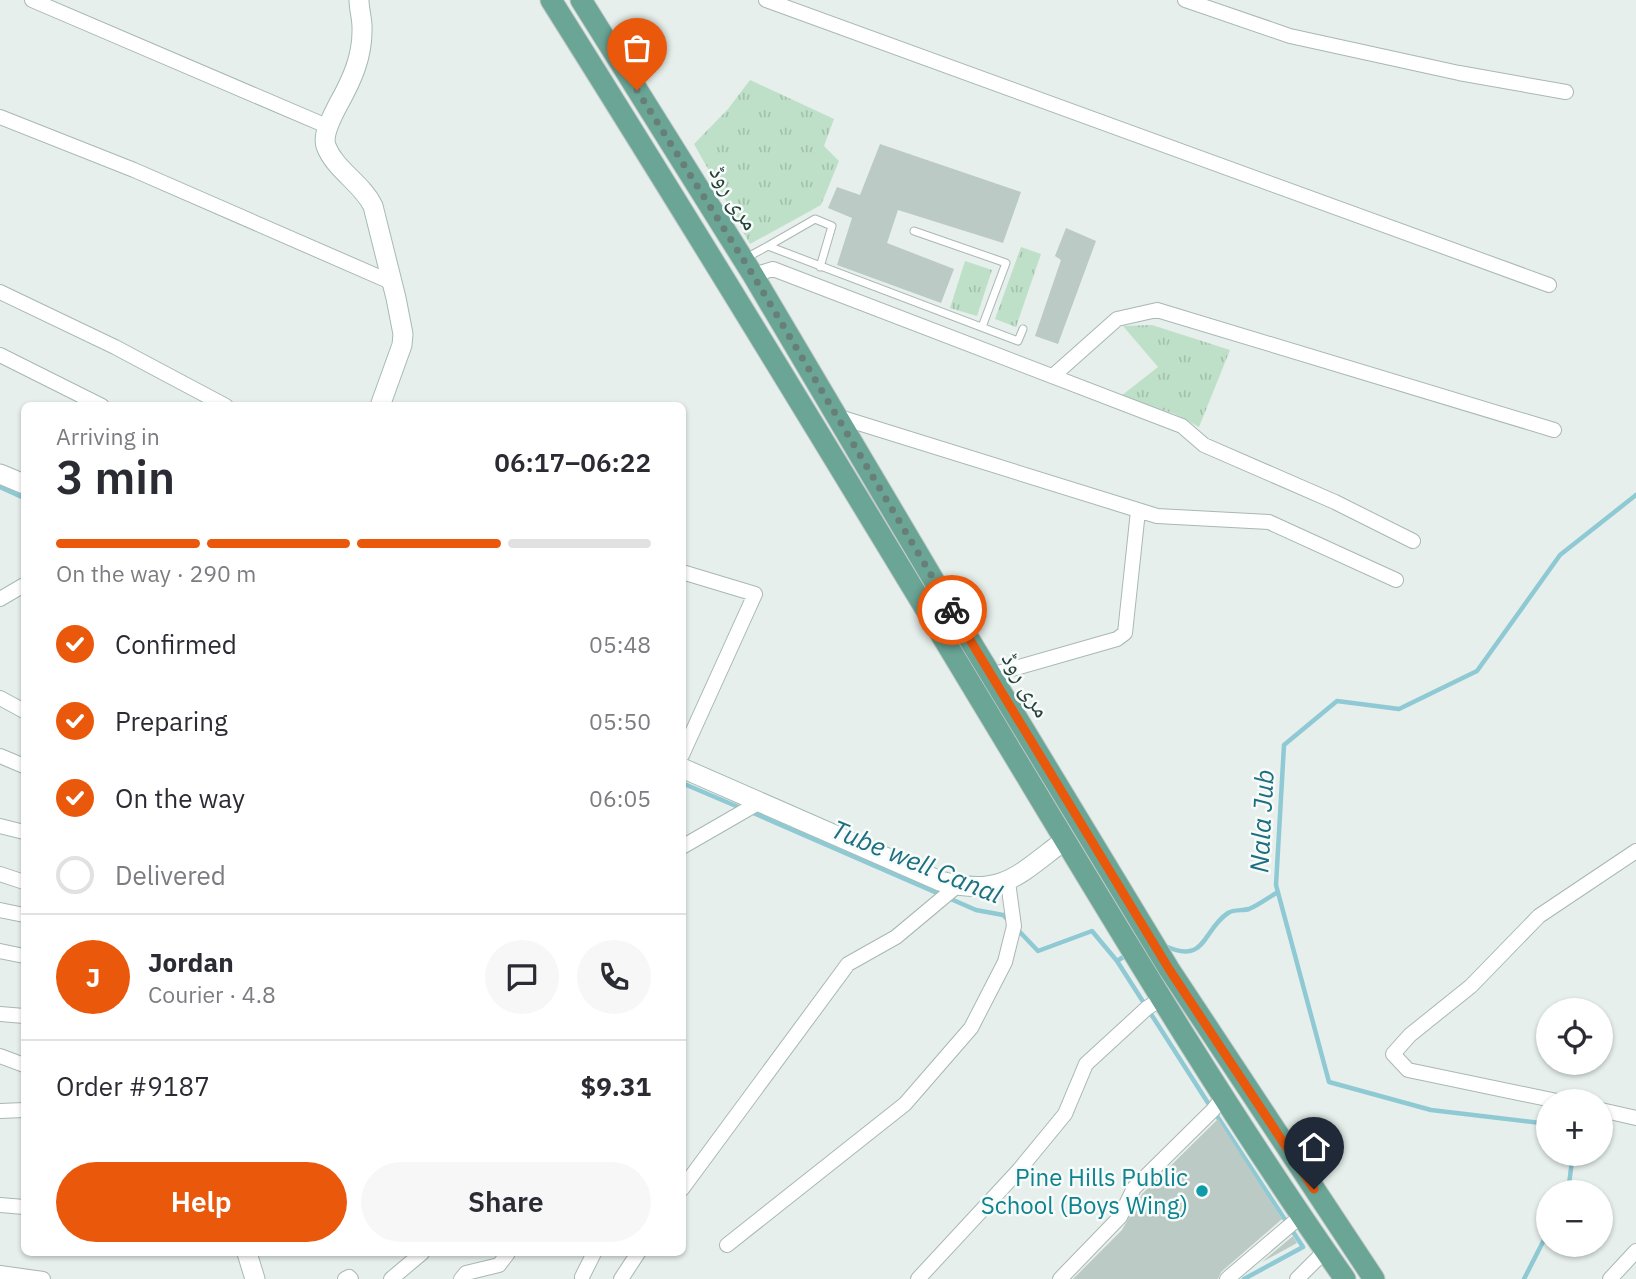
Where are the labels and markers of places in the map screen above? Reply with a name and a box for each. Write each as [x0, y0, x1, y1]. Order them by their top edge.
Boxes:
pin [607, 18, 667, 90]
pin [1284, 1117, 1344, 1189]
place label: Pine Hills Public School (Boys Wing) [981, 1161, 1188, 1221]
marker: Pine Hills Public School (Boys Wing) [1194, 1183, 1210, 1199]

